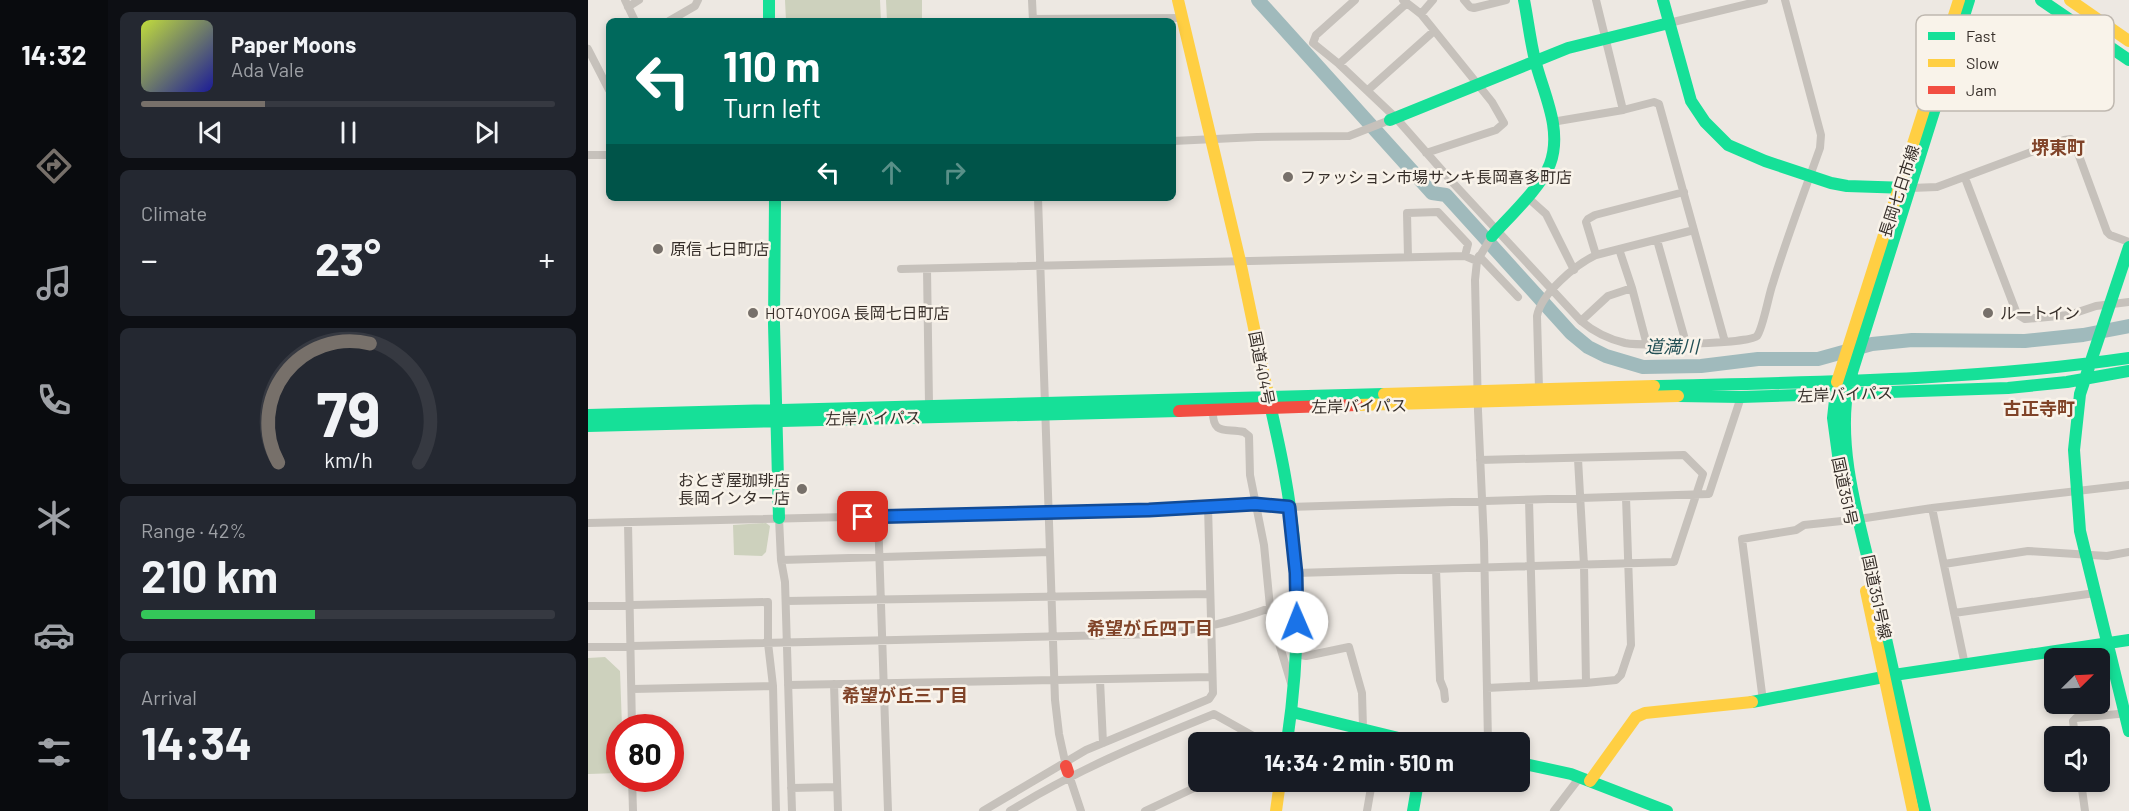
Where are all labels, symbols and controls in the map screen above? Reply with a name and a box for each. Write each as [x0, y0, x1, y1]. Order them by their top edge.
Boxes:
legend [1916, 15, 2114, 111]
text: Fast [1966, 26, 1996, 45]
text: Paper Moons [231, 31, 356, 57]
text: 14:32 [21, 38, 87, 70]
text: 110 m [723, 40, 820, 90]
icon: left [624, 42, 702, 120]
text: Slow [1966, 53, 1999, 72]
text: Ada Vale [231, 57, 304, 81]
text: Jam [1966, 80, 1997, 99]
text: Turn left [723, 91, 821, 123]
icon: previous [194, 116, 227, 149]
icon: pause [332, 116, 365, 149]
icon: next [470, 116, 503, 149]
district label: 堺東町 [2031, 136, 2085, 158]
street label: 長岡七日市線 [1875, 142, 1922, 239]
icon: directions [33, 145, 75, 187]
icon: left [812, 156, 845, 189]
icon: ahead [875, 156, 908, 189]
icon: right [938, 156, 971, 189]
place label: ファッション市場サンキ長岡喜多町店 [1300, 167, 1572, 186]
marker: ファッション市場サンキ長岡喜多町店 [1281, 170, 1295, 184]
text: Climate [141, 201, 207, 225]
text: 23° [315, 231, 381, 285]
text: − [141, 239, 158, 279]
text: + [538, 239, 555, 279]
place label: 原信 七日町店 [670, 239, 769, 258]
marker: 原信 七日町店 [651, 242, 665, 256]
icon: music [33, 262, 75, 304]
place label: HOT40YOGA 長岡七日町店 [765, 303, 950, 322]
place label: ルートイン [2000, 303, 2080, 322]
marker: HOT40YOGA 長岡七日町店 [746, 306, 760, 320]
marker: ルートイン [1981, 306, 1995, 320]
street label: 国道404号 [1246, 329, 1279, 406]
water label: 道満川 [1645, 335, 1701, 357]
text: 79 [316, 375, 380, 449]
icon: phone [33, 379, 75, 421]
street label: 左岸バイパス [1797, 382, 1893, 405]
street label: 左岸バイパス [1311, 395, 1407, 416]
district label: 古正寺町 [2003, 397, 2075, 419]
street label: 左岸バイパス [825, 407, 921, 428]
text: km/h [324, 447, 372, 472]
street label: 国道351号 [1829, 455, 1862, 527]
place label: おとぎ屋珈琲店 長岡インター店 [678, 470, 790, 507]
marker: おとぎ屋珈琲店 長岡インター店 [795, 482, 809, 496]
pin [837, 491, 888, 542]
icon: climate [33, 497, 75, 539]
icon: arrive [846, 500, 879, 533]
text: Range · 42% [141, 518, 247, 542]
text: 210 km [141, 548, 278, 602]
street label: 国道351号線 [1859, 553, 1896, 641]
position arrow [1265, 590, 1329, 654]
icon: car [33, 614, 75, 656]
district label: 希望が丘四丁目 [1087, 617, 1213, 639]
north arrow [2044, 648, 2110, 714]
map controls [2044, 648, 2110, 792]
district label: 希望が丘三丁目 [842, 684, 968, 706]
text: Arrival [141, 685, 197, 709]
speed limit sign: 80 [606, 714, 684, 792]
text: 14:34 [141, 715, 252, 769]
button: sound [2044, 726, 2110, 792]
icon: filters [33, 731, 75, 773]
text: 14:34 · 2 min · 510 m [1264, 749, 1454, 775]

